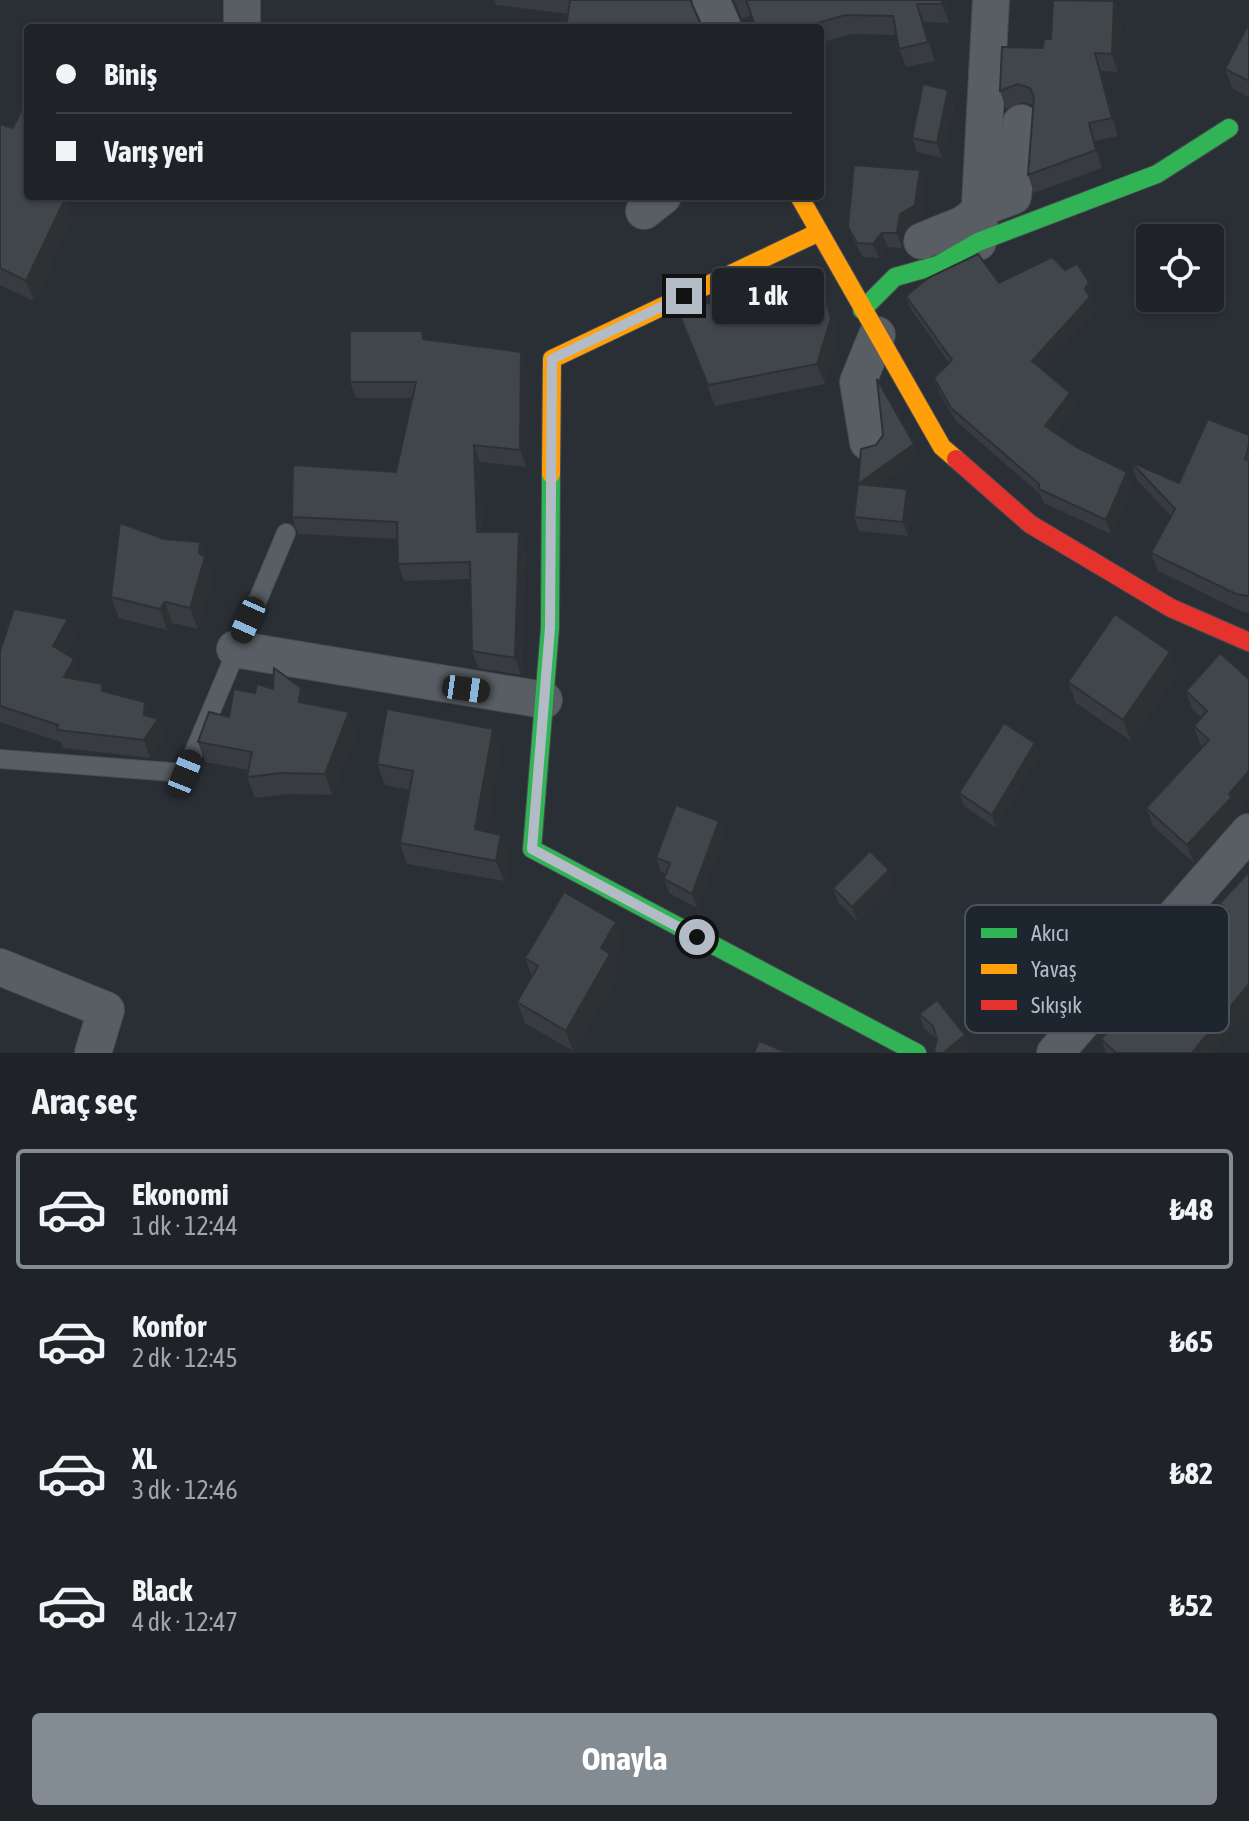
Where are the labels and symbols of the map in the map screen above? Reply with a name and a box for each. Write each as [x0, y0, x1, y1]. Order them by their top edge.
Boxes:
callout: 1 dk [712, 268, 824, 324]
route end [666, 278, 702, 314]
car [227, 593, 269, 647]
car [441, 674, 491, 704]
car [165, 746, 205, 800]
legend [965, 905, 1229, 1033]
route start [679, 919, 715, 955]
text: Akıcı [1031, 920, 1069, 946]
text: Yavaş [1031, 956, 1077, 982]
text: Sıkışık [1031, 992, 1082, 1018]

